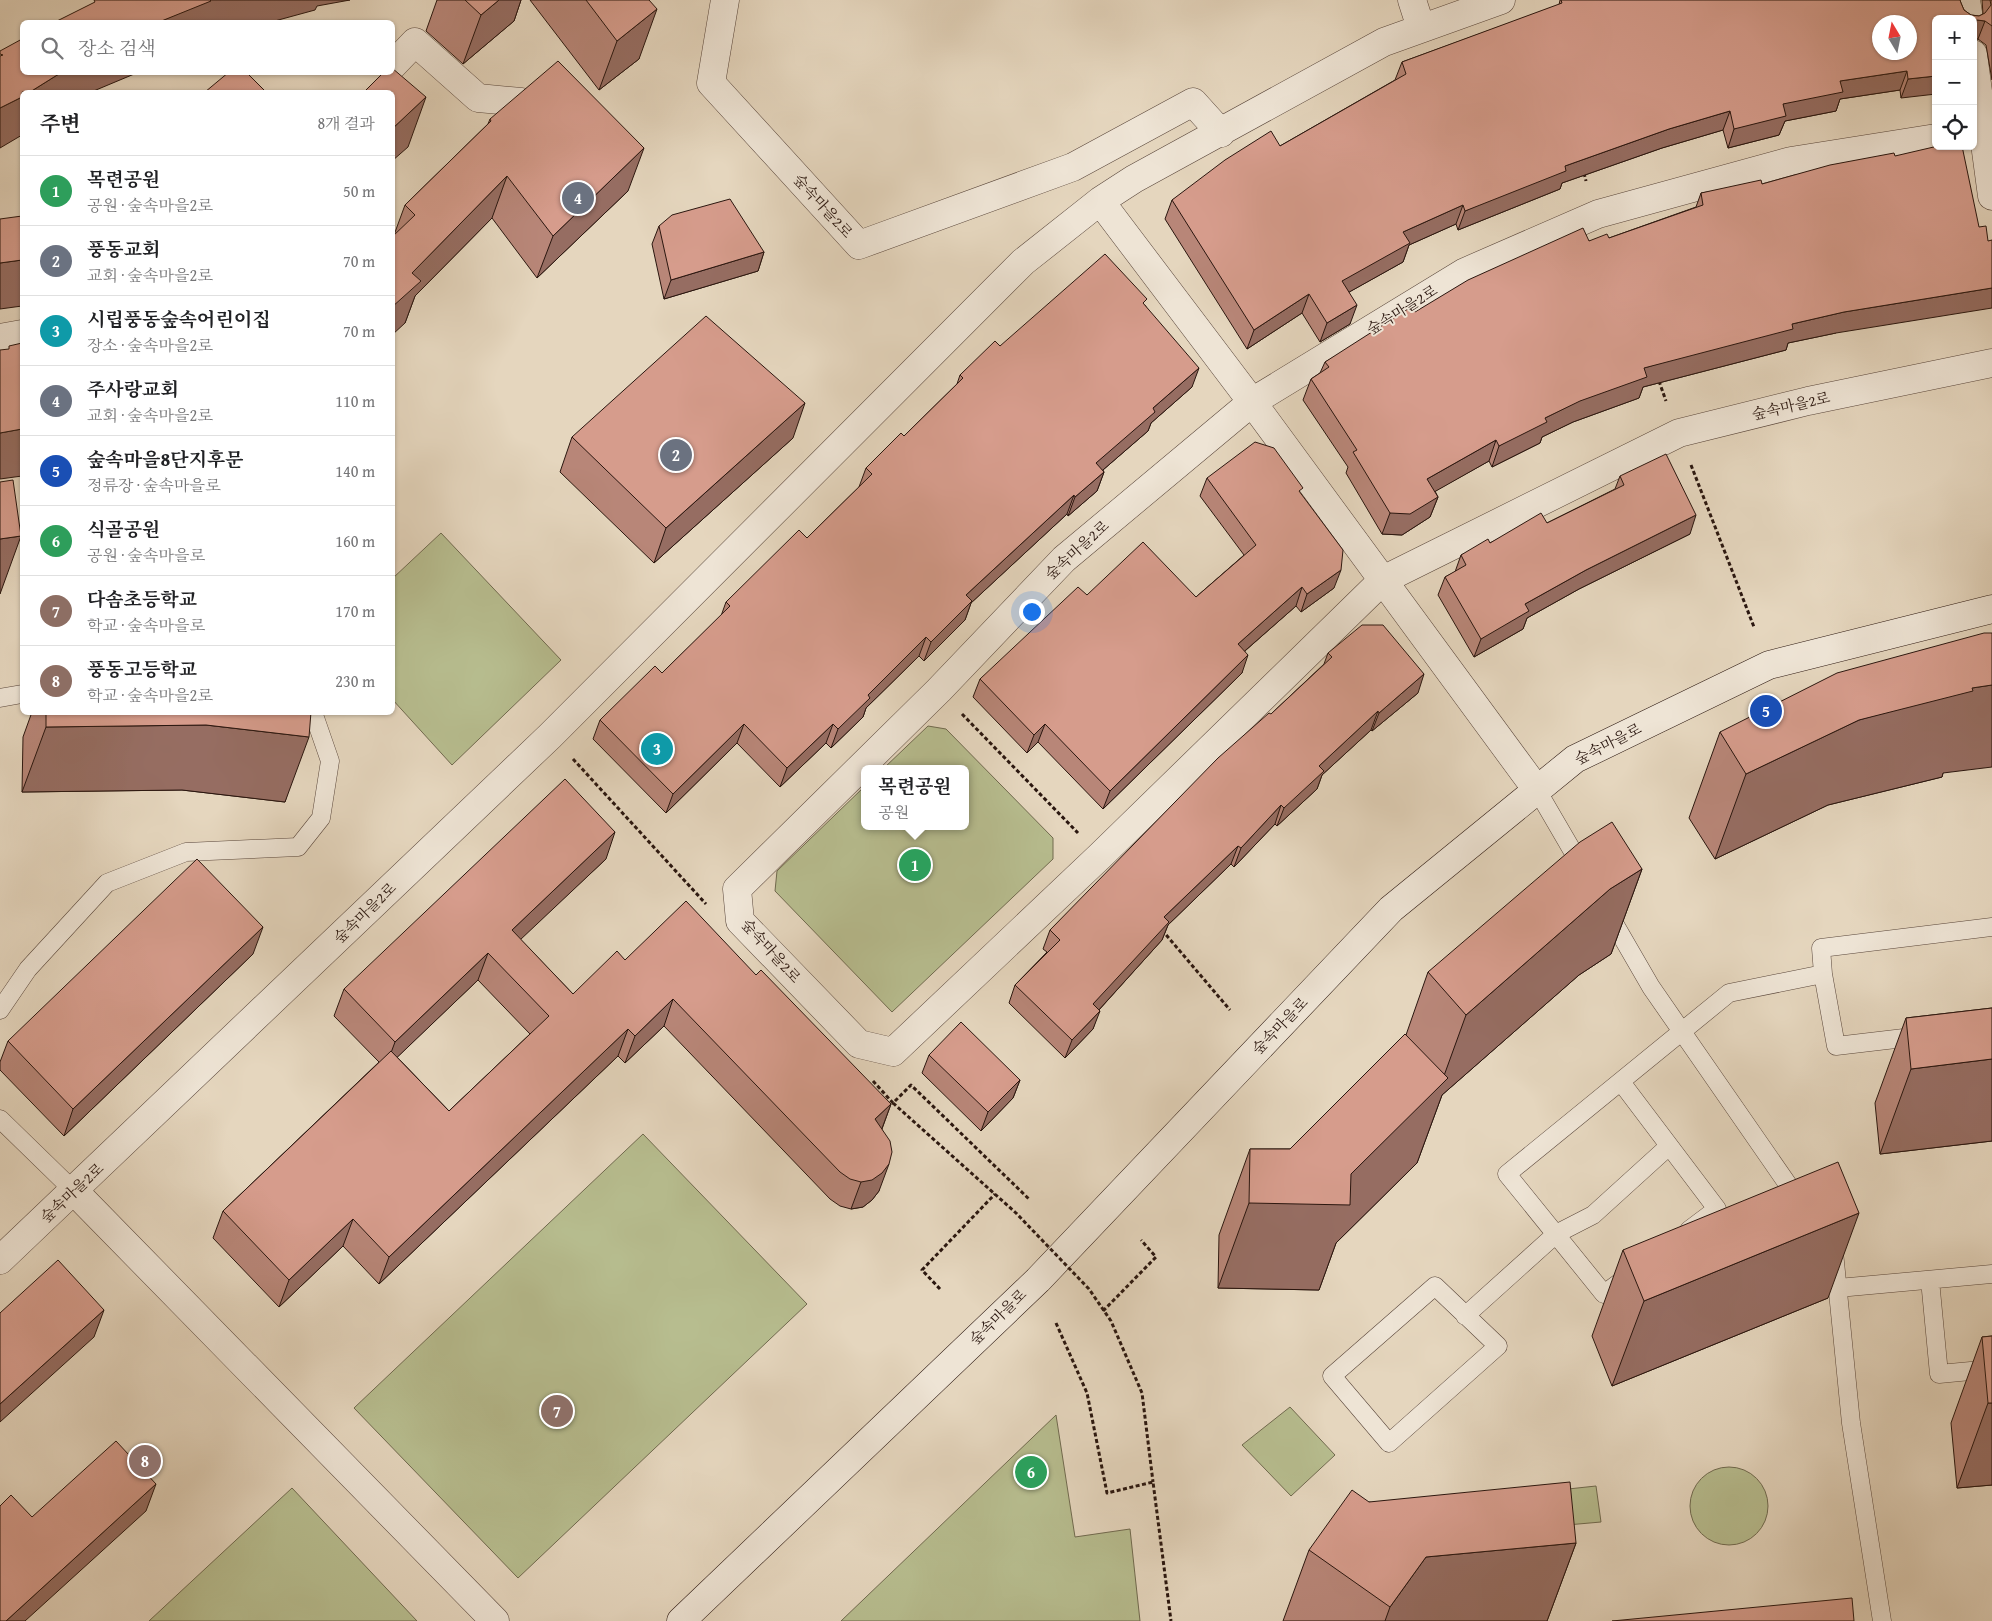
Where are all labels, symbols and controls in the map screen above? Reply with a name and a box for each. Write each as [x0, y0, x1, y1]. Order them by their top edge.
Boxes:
north arrow [1872, 15, 1917, 60]
map controls [1932, 15, 1977, 150]
button: + [1932, 15, 1977, 60]
search box [20, 20, 395, 75]
icon: search [38, 34, 66, 62]
text: 장소 검색 [78, 34, 156, 62]
button: − [1932, 60, 1977, 105]
button: locate [1932, 105, 1977, 150]
text: 주변 [40, 108, 81, 139]
text: 8개 결과 [317, 111, 375, 135]
text: 목련공원 [87, 165, 160, 193]
street label: 숲속마을2로 [789, 169, 858, 243]
text: 1 [52, 179, 60, 203]
text: 50 m [343, 179, 375, 203]
pin: 4 [562, 179, 594, 217]
text: 공원 · 숲속마을2로 [87, 193, 213, 217]
text: 풍동교회 [87, 235, 160, 263]
text: 2 [52, 249, 60, 273]
text: 70 m [343, 249, 375, 273]
text: 교회 · 숲속마을2로 [87, 263, 213, 287]
street label: 숲속마을2로 [1362, 279, 1442, 340]
text: 시립풍동숲속어린이집 [87, 305, 271, 333]
text: 3 [52, 319, 60, 343]
text: 70 m [343, 319, 375, 343]
text: 장소 · 숲속마을2로 [87, 333, 213, 357]
text: 주사랑교회 [87, 375, 179, 403]
street label: 숲속마을2로 [1750, 386, 1833, 425]
text: 4 [52, 389, 60, 413]
text: 110 m [335, 389, 375, 413]
text: 교회 · 숲속마을2로 [87, 403, 213, 427]
pin: 2 [660, 436, 692, 474]
text: 숲속마을8단지후문 [87, 445, 244, 473]
text: 5 [52, 459, 60, 483]
text: 140 m [335, 459, 375, 483]
text: 정류장 · 숲속마을로 [87, 473, 220, 497]
text: 식골공원 [87, 515, 160, 543]
street label: 숲속마을2로 [1040, 515, 1114, 584]
text: 6 [52, 529, 60, 553]
text: 160 m [335, 529, 375, 553]
text: 공원 · 숲속마을로 [87, 543, 205, 567]
text: 다솜초등학교 [87, 585, 197, 613]
text: 7 [52, 599, 60, 623]
text: 170 m [335, 599, 375, 623]
your location [1019, 599, 1045, 625]
text: 학교 · 숲속마을로 [87, 613, 205, 637]
text: 풍동고등학교 [87, 655, 197, 683]
text: 8 [52, 669, 60, 693]
text: 230 m [335, 669, 375, 693]
text: 학교 · 숲속마을2로 [87, 683, 213, 707]
pin: 5 [1750, 692, 1782, 730]
street label: 숲속마을로 [1571, 718, 1645, 769]
pin: 3 [641, 730, 673, 768]
popup [861, 765, 969, 830]
text: 목련공원 [878, 772, 952, 800]
text: 공원 [878, 800, 909, 824]
pin: 1 [899, 846, 931, 884]
street label: 숲속마을2로 [329, 877, 401, 948]
street label: 숲속마을2로 [737, 914, 806, 988]
street label: 숲속마을로 [1247, 992, 1313, 1059]
street label: 숲속마을2로 [35, 1157, 108, 1227]
street label: 숲속마을로 [964, 1284, 1031, 1349]
pin: 7 [541, 1392, 573, 1430]
pin: 8 [129, 1442, 161, 1480]
pin: 6 [1015, 1453, 1047, 1491]

